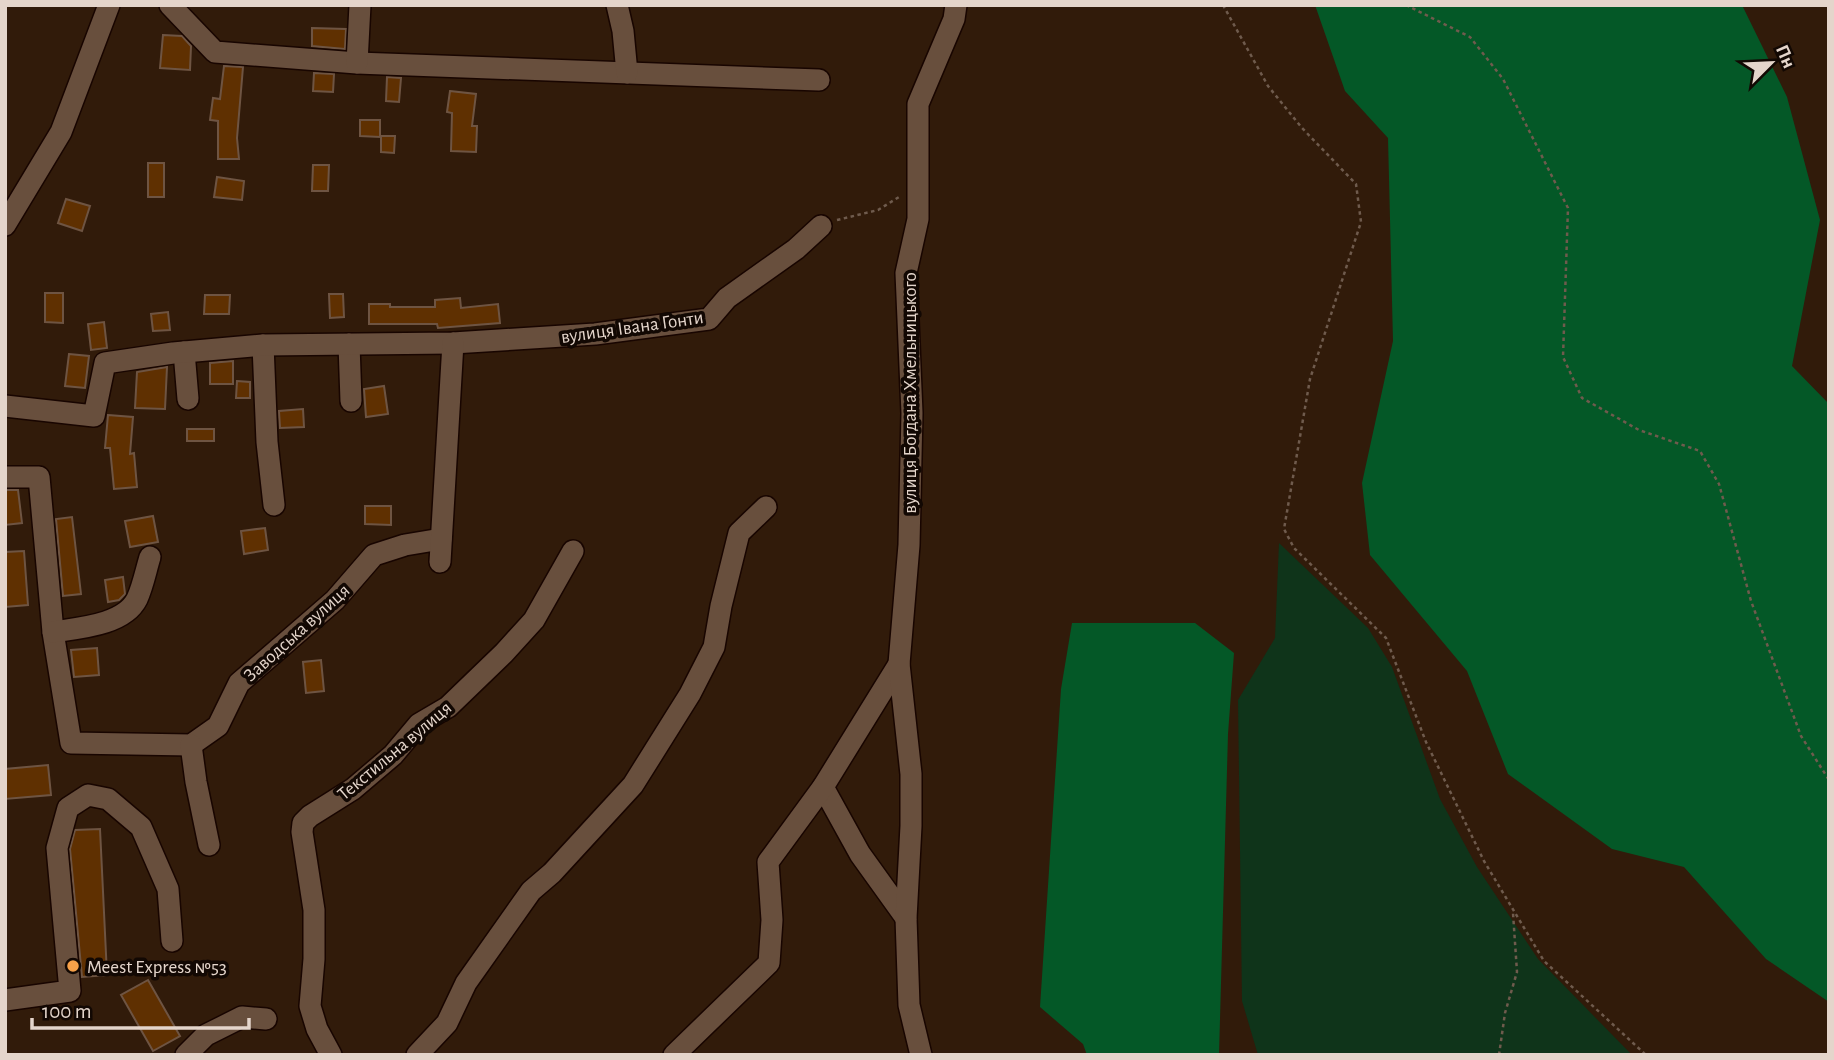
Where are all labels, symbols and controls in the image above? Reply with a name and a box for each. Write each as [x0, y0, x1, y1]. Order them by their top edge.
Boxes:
north arrow [1736, 28, 1806, 98]
text: Пн [1772, 42, 1799, 71]
street label: вулиця Богдана Хмельницького [901, 272, 920, 514]
street label: вулиця Івана Гонти [560, 308, 705, 347]
street label: Заводська вулиця [240, 581, 354, 685]
street label: Текстильна вулиця [334, 698, 455, 804]
marker: Meest Express №53 [65, 958, 81, 974]
place label: Meest Express №53 [87, 958, 227, 977]
scale bar [32, 986, 248, 1030]
text: 100 m [42, 1001, 92, 1022]

